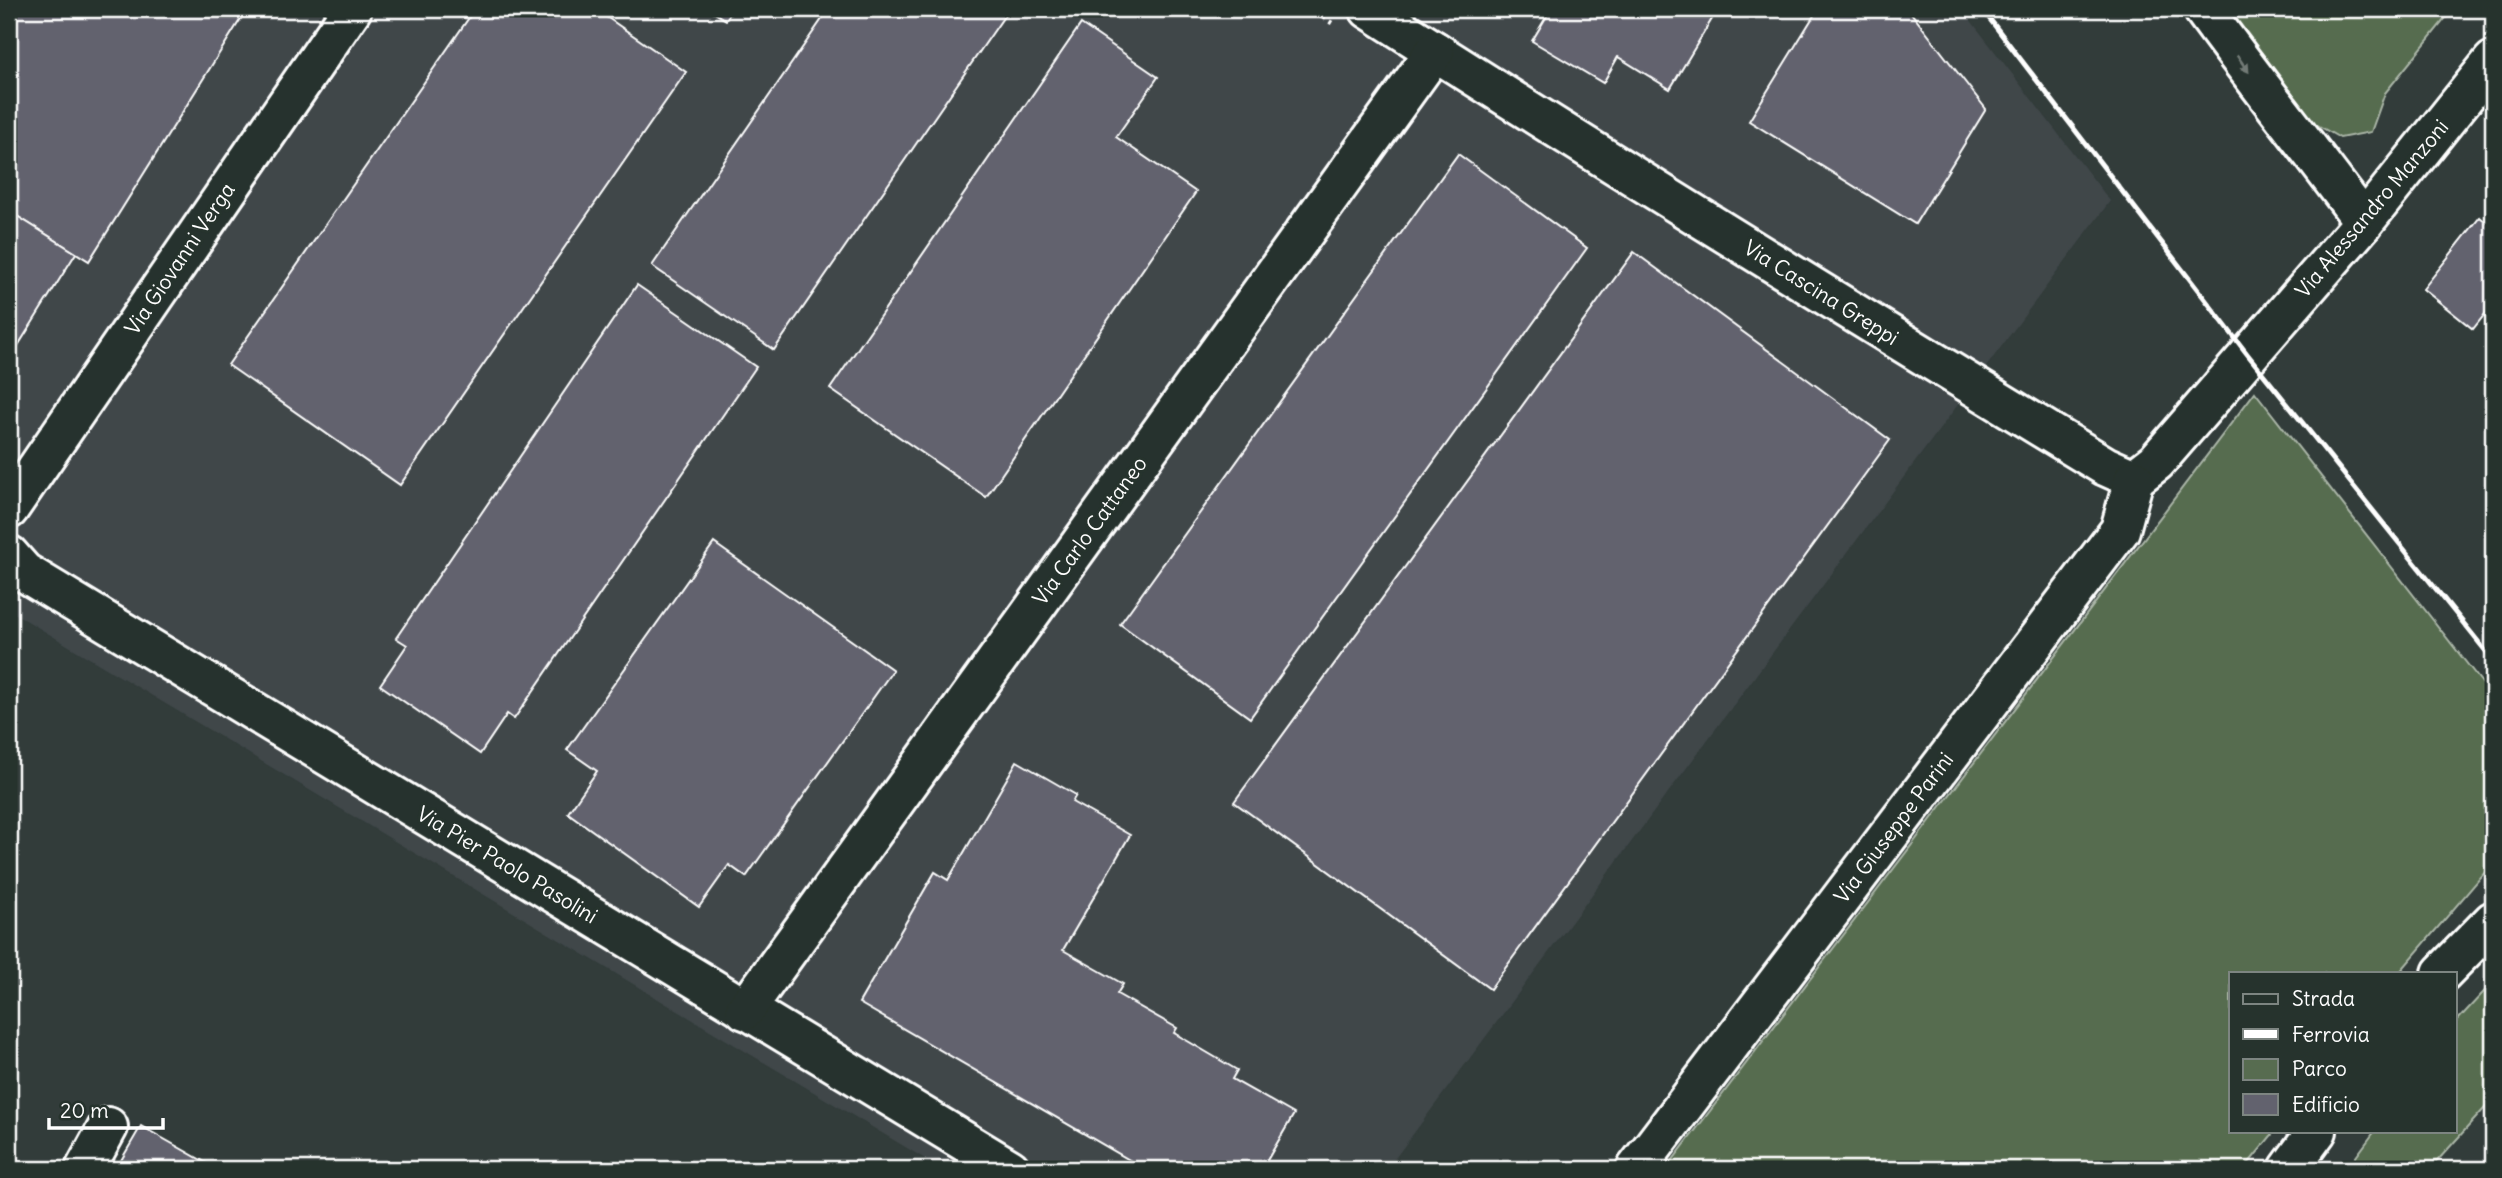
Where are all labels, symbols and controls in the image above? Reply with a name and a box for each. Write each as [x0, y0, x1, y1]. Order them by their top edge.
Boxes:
one-way arrow [2236, 55, 2250, 73]
street label: Via Alessandro Manzoni [2289, 114, 2454, 303]
street label: Via Giovanni Verga [119, 177, 241, 340]
street label: Via Cascina Greppi [1739, 234, 1904, 351]
street label: Via Carlo Cattaneo [1026, 451, 1153, 610]
street label: Via Giuseppe Parini [1828, 747, 1959, 909]
street label: Via Pier Paolo Pasolini [412, 800, 603, 929]
legend [2229, 972, 2456, 1132]
text: Strada [2292, 985, 2355, 1012]
text: Ferrovia [2292, 1021, 2370, 1048]
text: Parco [2292, 1055, 2347, 1082]
scale bar [49, 1087, 163, 1131]
text: Edificio [2292, 1091, 2360, 1118]
text: 20 m [60, 1097, 109, 1124]

